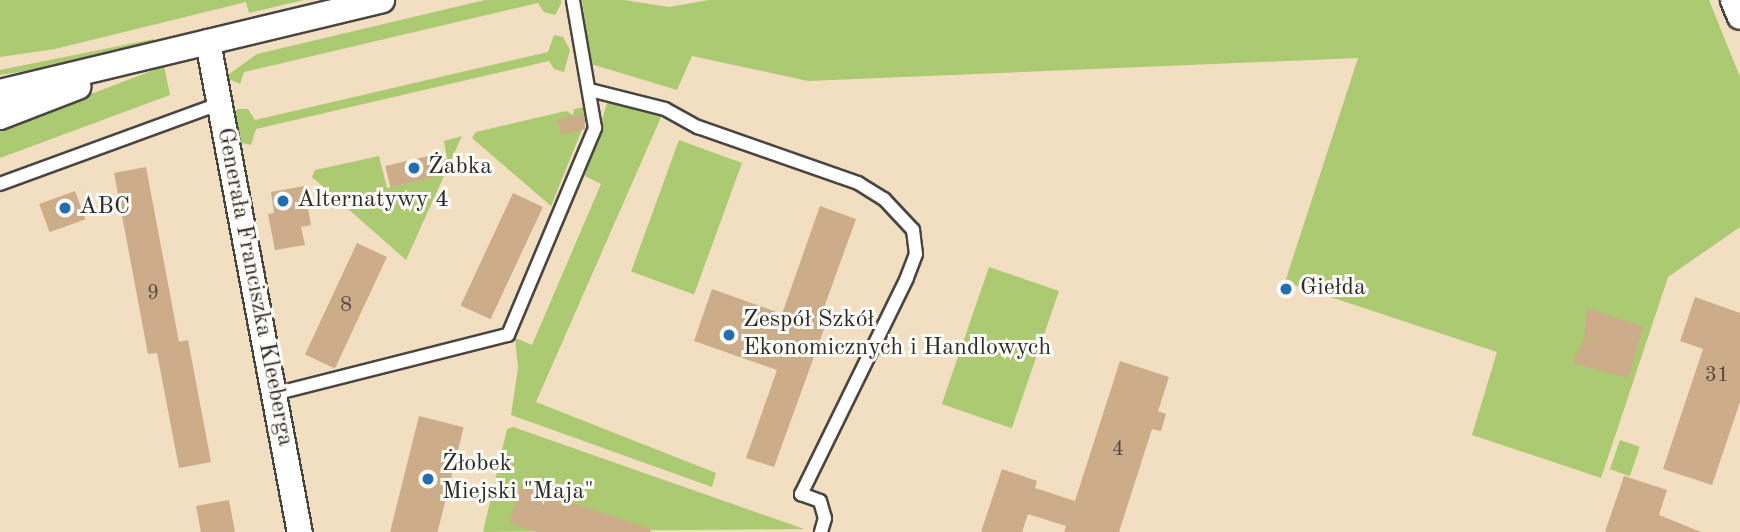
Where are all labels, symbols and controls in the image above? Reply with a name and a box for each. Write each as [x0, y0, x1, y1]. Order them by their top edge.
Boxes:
street label: Generała Franciszka Kleeberga [209, 125, 299, 449]
place label: Żabka [428, 154, 492, 182]
marker: Żabka [406, 160, 422, 176]
place label: Alternatywy 4 [297, 187, 449, 215]
marker: Alternatywy 4 [275, 193, 291, 209]
place label: ABC [79, 194, 130, 222]
marker: ABC [57, 200, 73, 216]
place label: Giełda [1300, 275, 1366, 303]
house number: 9 [147, 281, 159, 307]
marker: Giełda [1278, 281, 1294, 297]
house number: 8 [340, 293, 352, 319]
place label: Zespół Szkół Ekonomicznych i Handlowych [743, 307, 1051, 363]
marker: Zespół Szkół Ekonomicznych i Handlowych [721, 327, 737, 343]
house number: 31 [1705, 363, 1729, 389]
house number: 4 [1112, 437, 1124, 463]
place label: Żłobek Miejski "Maja" [442, 451, 594, 507]
marker: Żłobek Miejski "Maja" [420, 471, 436, 487]

